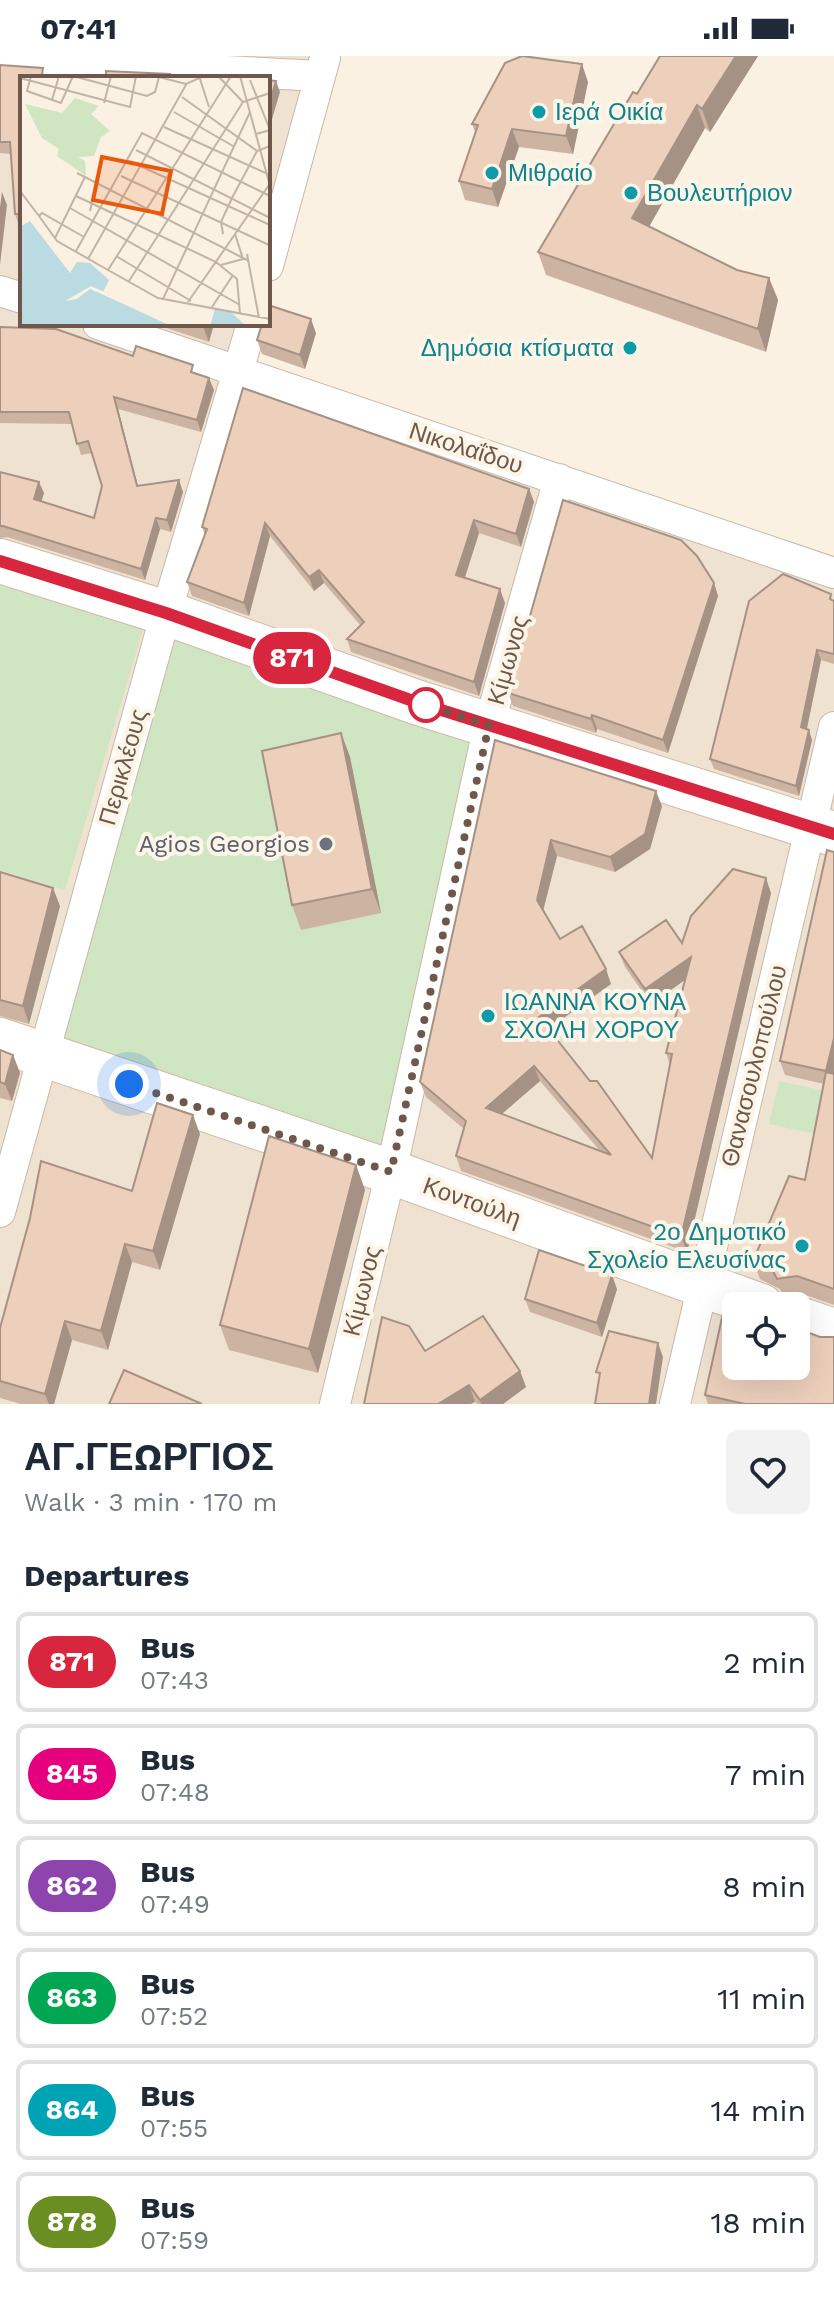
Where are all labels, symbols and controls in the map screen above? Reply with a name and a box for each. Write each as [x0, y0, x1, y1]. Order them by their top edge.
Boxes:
text: 07:41 [40, 11, 117, 46]
inset map [20, 76, 270, 326]
place label: Ιερά Οικία [555, 98, 663, 126]
marker: Ιερά Οικία [530, 103, 548, 121]
place label: Μιθραίο [508, 159, 593, 187]
marker: Μιθραίο [483, 164, 501, 182]
place label: Βουλευτήριον [647, 179, 792, 207]
marker: Βουλευτήριον [622, 184, 640, 202]
place label: Δημόσια κτίσματα [421, 334, 614, 362]
marker: Δημόσια κτίσματα [621, 339, 639, 357]
street label: Νικολαΐδου [406, 416, 526, 480]
street label: Κίμωνος [482, 612, 534, 708]
line badge: 871 [246, 632, 338, 684]
text: 871 [269, 641, 315, 674]
unlabelled marker [409, 688, 443, 722]
street label: Περικλέους [93, 706, 153, 828]
place label: Agios Georgios [139, 830, 310, 858]
marker: Agios Georgios [317, 835, 335, 853]
street label: Θανασουλοπούλου [715, 962, 793, 1170]
place label: ΙΩΑΝΝΑ ΚΟΥΝΑ ΣΧΟΛΗ ΧΟΡΟΥ [504, 988, 686, 1044]
marker: ΙΩΑΝΝΑ ΚΟΥΝΑ ΣΧΟΛΗ ΧΟΡΟΥ [479, 1007, 497, 1025]
your location [109, 1064, 149, 1104]
street label: Κοντούλη [419, 1171, 525, 1233]
place label: 2ο Δημοτικό Σχολείο Ελευσίνας [587, 1218, 786, 1274]
marker: 2ο Δημοτικό Σχολείο Ελευσίνας [793, 1237, 811, 1255]
street label: Κίμωνος [337, 1243, 387, 1339]
map controls [722, 1292, 810, 1380]
button: locate [722, 1292, 810, 1380]
button: heart [726, 1430, 810, 1514]
text: ΑΓ.ΓΕΩΡΓΙΟΣ [24, 1435, 274, 1479]
text: Walk · 3 min · 170 m [24, 1487, 277, 1517]
text: Departures [24, 1558, 189, 1593]
text: Bus [140, 1630, 195, 1665]
text: 871 [49, 1645, 95, 1678]
text: 2 min [723, 1645, 806, 1680]
text: 07:43 [140, 1665, 209, 1695]
text: Bus [140, 1742, 195, 1777]
text: 845 [46, 1757, 98, 1790]
text: 7 min [725, 1757, 806, 1792]
text: 07:48 [140, 1777, 210, 1807]
text: Bus [140, 1854, 195, 1889]
text: 862 [46, 1869, 98, 1902]
text: 8 min [722, 1869, 806, 1904]
text: 07:49 [140, 1889, 210, 1919]
text: Bus [140, 1966, 195, 2001]
text: 863 [46, 1981, 98, 2014]
text: 11 min [717, 1981, 806, 2016]
text: 07:52 [140, 2001, 208, 2031]
text: Bus [140, 2078, 195, 2113]
text: 864 [46, 2093, 98, 2126]
text: 14 min [711, 2093, 806, 2128]
text: 07:55 [140, 2113, 208, 2143]
text: Bus [140, 2190, 195, 2225]
text: 878 [47, 2205, 97, 2238]
text: 18 min [710, 2205, 806, 2240]
text: 07:59 [140, 2225, 209, 2255]

